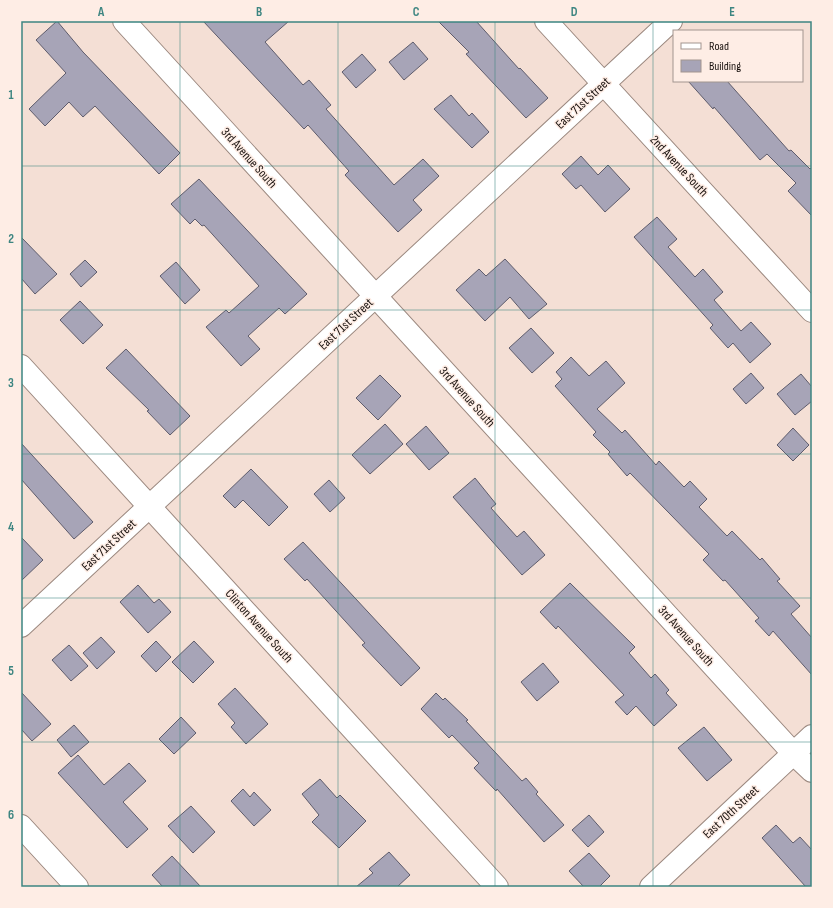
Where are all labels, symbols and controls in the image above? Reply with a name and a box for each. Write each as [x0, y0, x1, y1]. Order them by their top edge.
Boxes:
text: A [97, 4, 105, 20]
text: B [256, 4, 262, 20]
text: C [413, 4, 420, 20]
text: D [571, 4, 578, 20]
text: E [729, 4, 735, 20]
legend [673, 30, 803, 82]
text: Road [709, 39, 729, 54]
text: Building [709, 59, 741, 74]
street label: East 71st Street [552, 74, 614, 132]
text: 1 [8, 87, 14, 103]
street label: 3rd Avenue South [218, 124, 280, 192]
street label: 2nd Avenue South [646, 132, 712, 200]
text: 2 [8, 231, 14, 247]
street label: East 71st Street [315, 295, 377, 353]
street label: 3rd Avenue South [436, 363, 498, 431]
text: 3 [8, 375, 14, 391]
street label: East 71st Street [78, 516, 140, 574]
text: 4 [8, 519, 14, 535]
street label: Clinton Avenue South [222, 586, 296, 666]
street label: 3rd Avenue South [655, 602, 717, 670]
text: 5 [8, 663, 14, 679]
street label: East 70th Street [700, 782, 762, 842]
text: 6 [8, 807, 14, 823]

